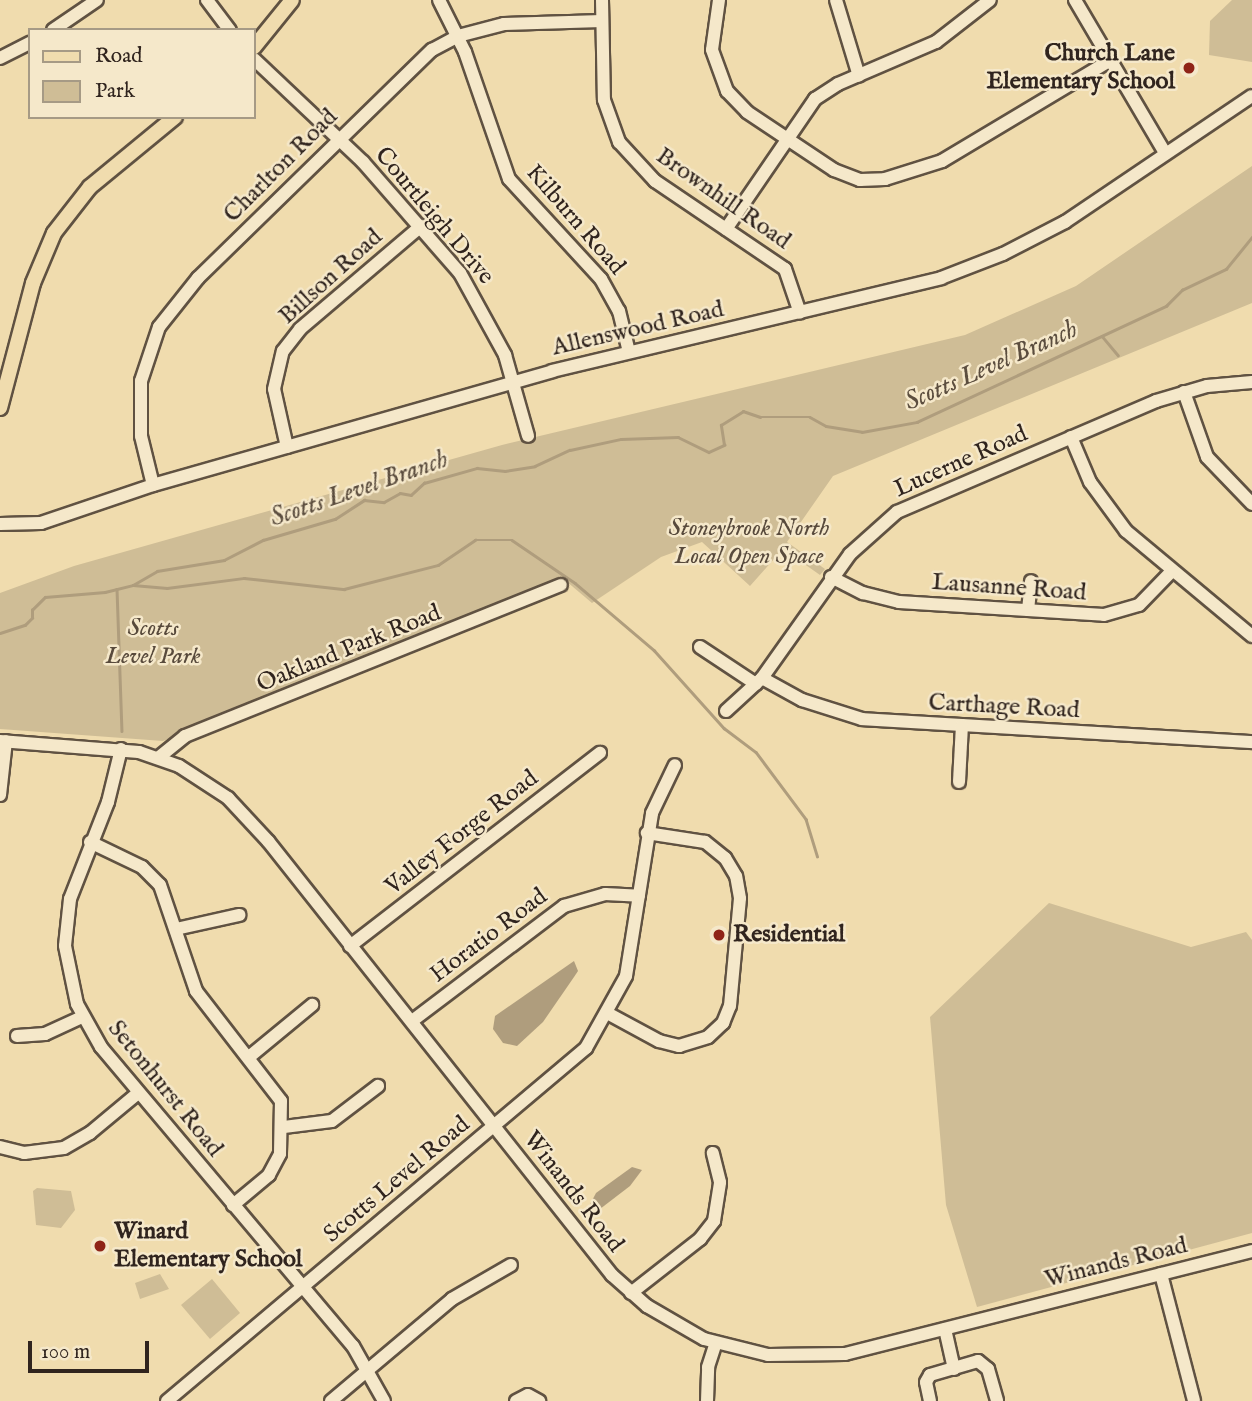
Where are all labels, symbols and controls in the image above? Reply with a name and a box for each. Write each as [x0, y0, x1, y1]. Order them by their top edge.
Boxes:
legend [28, 28, 256, 119]
place label: Church Lane Elementary School [987, 40, 1175, 96]
text: Road [95, 43, 142, 70]
marker: Church Lane Elementary School [1181, 60, 1197, 76]
text: Park [95, 78, 135, 105]
street label: Charlton Road [218, 103, 344, 229]
street label: Courtleigh Drive [368, 142, 500, 290]
street label: Brownhill Road [650, 142, 796, 256]
street label: Kilburn Road [519, 159, 631, 281]
street label: Billson Road [273, 223, 389, 331]
street label: Allenswood Road [549, 295, 727, 363]
water label: Scotts Level Branch [900, 314, 1082, 418]
street label: Lucerne Road [890, 420, 1032, 504]
water label: Scotts Level Branch [266, 444, 452, 534]
park label: Stoneybrook North Local Open Space [669, 515, 829, 571]
street label: Lausanne Road [931, 568, 1087, 608]
street label: Oakland Park Road [253, 599, 445, 699]
park label: Scotts Level Park [105, 615, 201, 671]
street label: Carthage Road [928, 689, 1080, 725]
street label: Valley Forge Road [380, 764, 544, 902]
street label: Horatio Road [425, 883, 553, 989]
place label: Residential [733, 921, 845, 949]
marker: Residential [711, 927, 727, 943]
street label: Setonhurst Road [101, 1015, 229, 1163]
street label: Scotts Level Road [318, 1111, 476, 1249]
street label: Winands Road [517, 1126, 629, 1258]
place label: Winard Elementary School [114, 1218, 302, 1274]
street label: Winands Road [1042, 1231, 1190, 1295]
marker: Winard Elementary School [92, 1238, 108, 1254]
scale bar [32, 1328, 152, 1372]
text: 100 m [41, 1339, 90, 1366]

